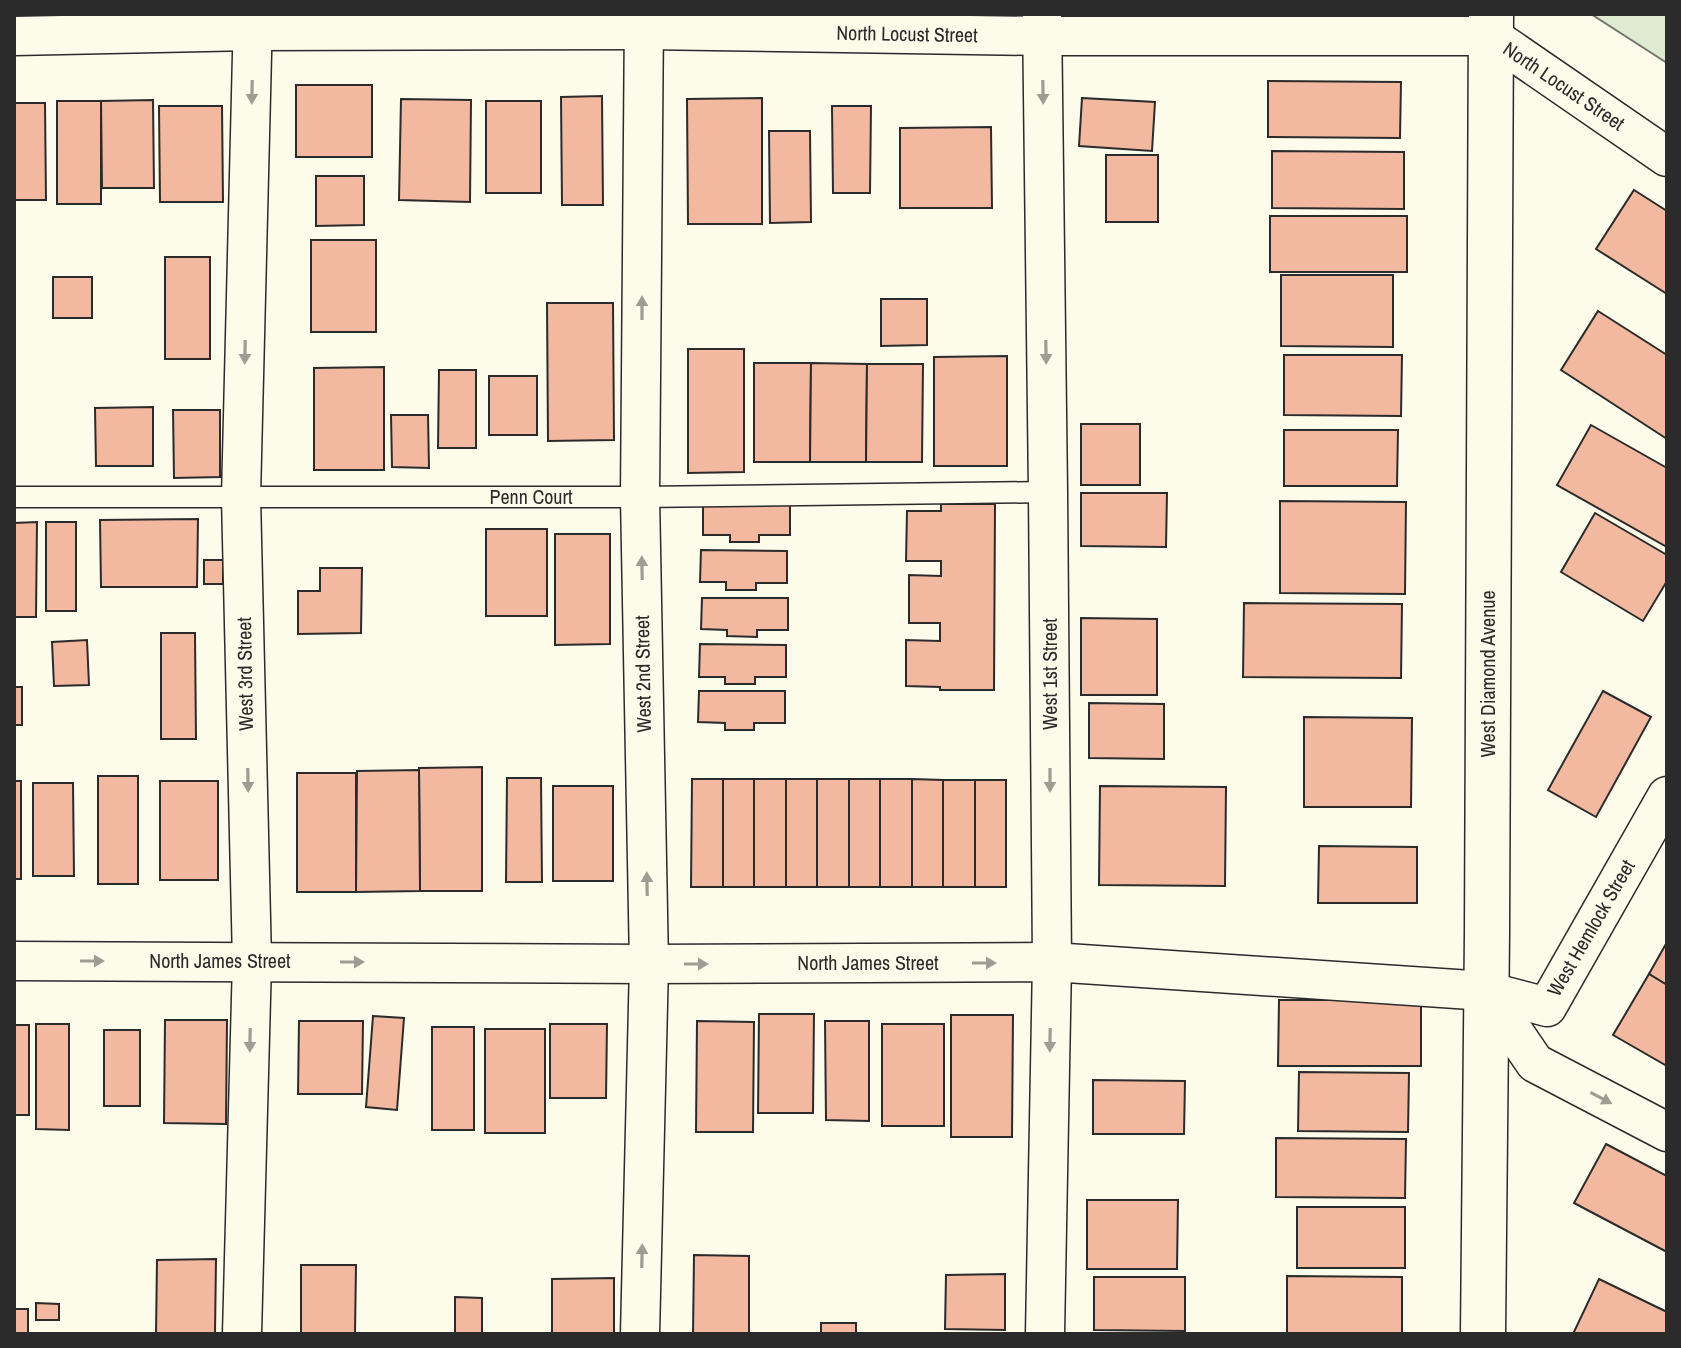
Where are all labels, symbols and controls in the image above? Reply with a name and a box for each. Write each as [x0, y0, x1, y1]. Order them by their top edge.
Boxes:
street label: North Locust Street [836, 19, 978, 48]
street label: North Locust Street [1498, 35, 1631, 137]
one-way arrow [245, 80, 258, 105]
one-way arrow [1037, 80, 1049, 105]
one-way arrow [636, 295, 648, 320]
one-way arrow [239, 340, 251, 365]
one-way arrow [1040, 340, 1053, 365]
street label: Penn Court [490, 483, 573, 510]
one-way arrow [635, 555, 648, 580]
street label: West Diamond Avenue [1474, 590, 1501, 758]
street label: West 2nd Street [628, 615, 657, 733]
street label: West 3rd Street [230, 617, 259, 731]
street label: West 1st Street [1036, 618, 1063, 730]
one-way arrow [241, 768, 254, 793]
one-way arrow [1044, 768, 1056, 793]
street label: West Hemlock Street [1540, 854, 1641, 1001]
one-way arrow [641, 871, 653, 896]
street label: North James Street [149, 947, 291, 974]
street label: North James Street [797, 949, 939, 976]
one-way arrow [80, 955, 105, 967]
one-way arrow [340, 956, 365, 968]
one-way arrow [972, 957, 997, 969]
one-way arrow [684, 958, 709, 970]
one-way arrow [243, 1028, 256, 1053]
one-way arrow [1044, 1028, 1057, 1053]
one-way arrow [1590, 1091, 1613, 1104]
one-way arrow [636, 1243, 648, 1268]

